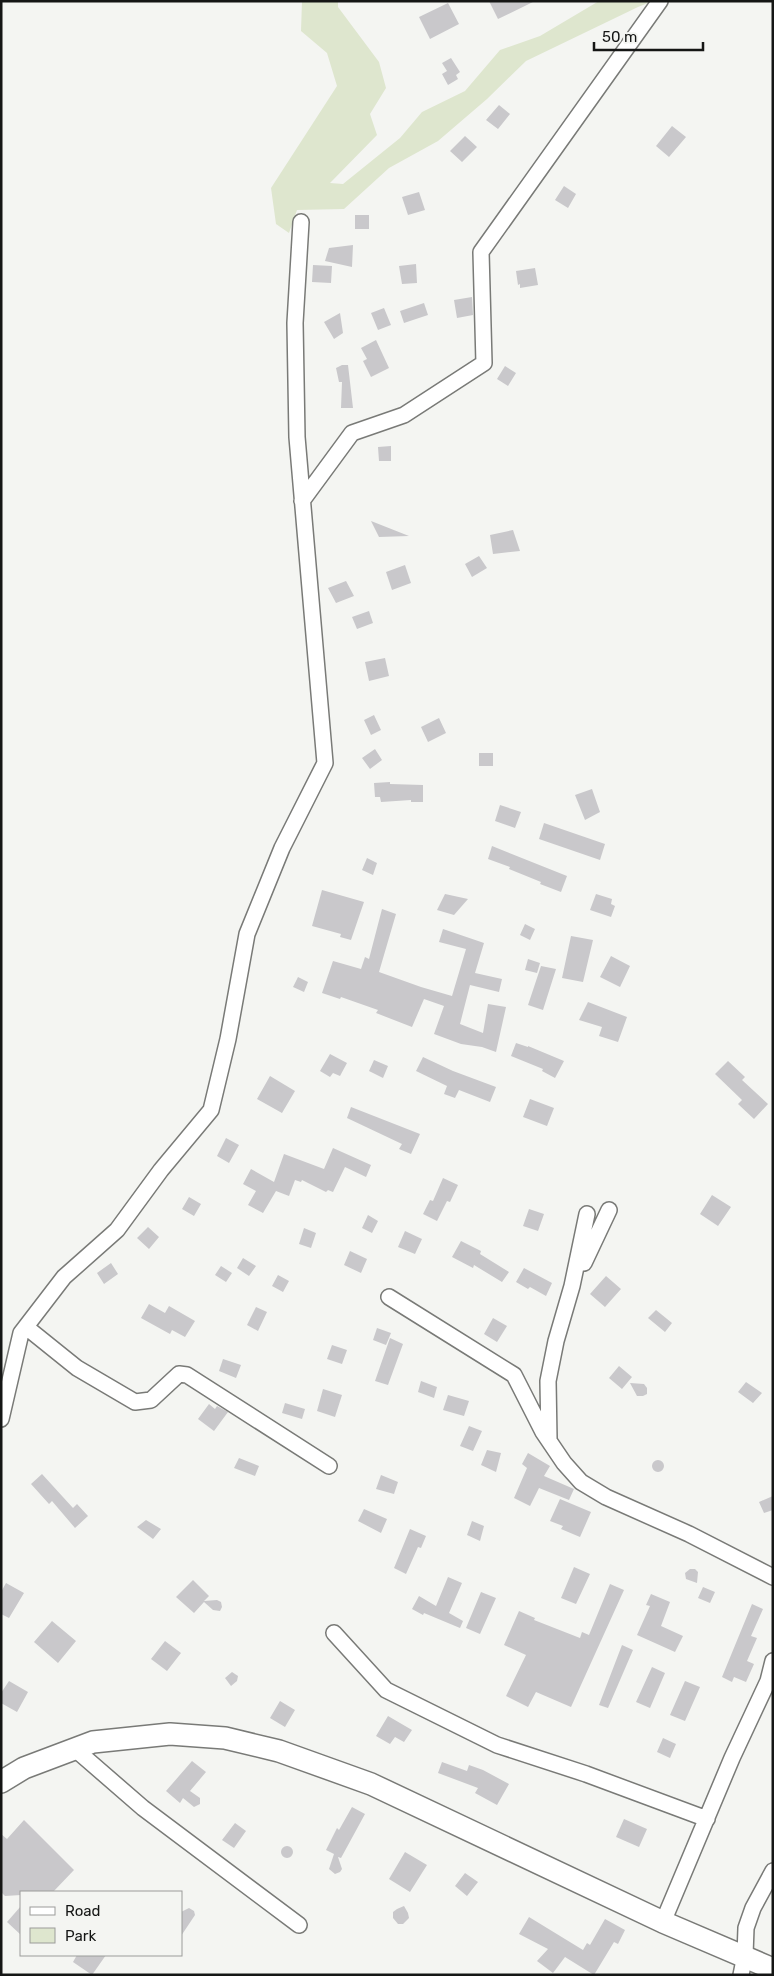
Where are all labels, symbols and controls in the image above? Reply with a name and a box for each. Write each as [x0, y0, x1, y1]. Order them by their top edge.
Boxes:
scale bar [594, 20, 703, 52]
text: 50 m [602, 28, 637, 46]
legend [20, 1891, 182, 1956]
text: Road [65, 1902, 101, 1920]
text: Park [65, 1927, 96, 1945]

